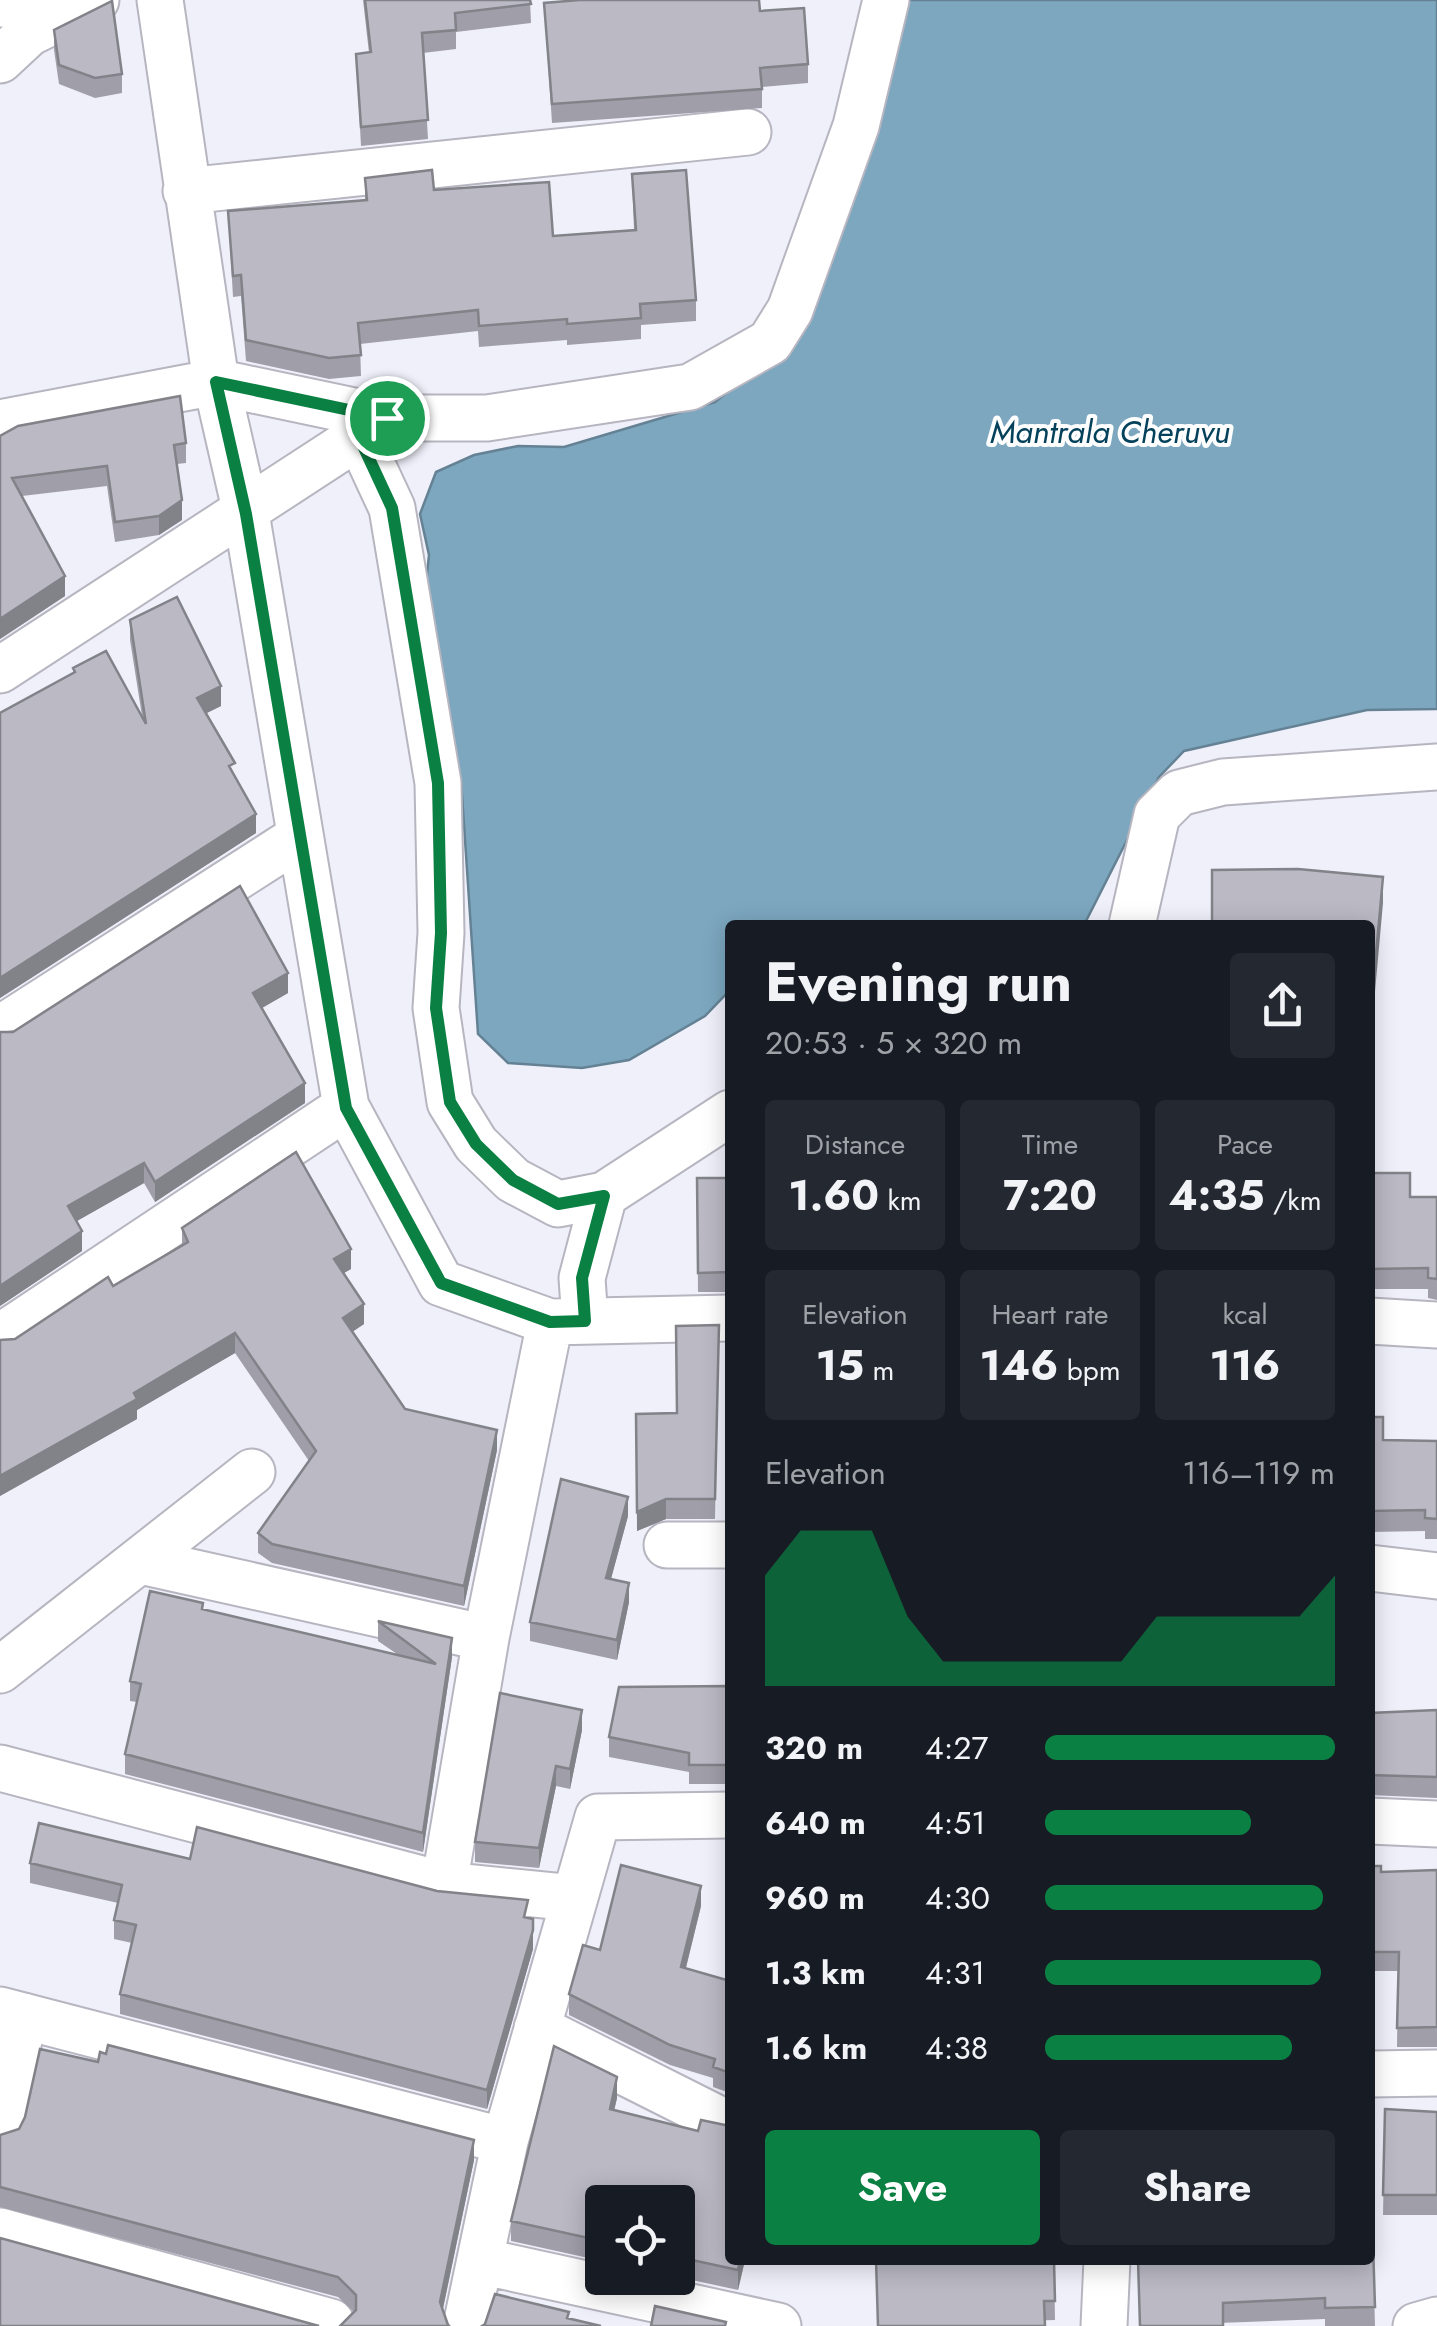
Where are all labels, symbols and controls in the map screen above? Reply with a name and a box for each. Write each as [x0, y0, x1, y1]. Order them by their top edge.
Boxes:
pin [345, 376, 430, 461]
icon: arrive [360, 391, 415, 446]
water label: Mantrala Cheruvu [990, 409, 1230, 455]
text: Evening run [765, 942, 1072, 1022]
button: share [1230, 953, 1335, 1058]
text: 20:53 · 5 × 320 m [765, 1020, 1022, 1066]
text: Distance [805, 1124, 905, 1165]
text: Time [1022, 1124, 1078, 1165]
text: Pace [1217, 1124, 1273, 1165]
text: 1.60 [788, 1165, 879, 1226]
text: 7:20 [1003, 1165, 1097, 1226]
text: 4:35 [1169, 1165, 1265, 1226]
text: km [879, 1180, 922, 1221]
text: /km [1265, 1180, 1322, 1221]
text: Elevation [802, 1294, 908, 1335]
text: Heart rate [992, 1294, 1108, 1335]
text: kcal [1222, 1294, 1268, 1335]
text: 15 [816, 1335, 864, 1396]
text: 146 [980, 1335, 1058, 1396]
text: 116 [1210, 1335, 1280, 1396]
text: m [864, 1350, 894, 1391]
text: bpm [1058, 1350, 1120, 1391]
text: Elevation [765, 1450, 886, 1496]
text: 116–119 m [1182, 1450, 1335, 1496]
text: 320 m [765, 1725, 863, 1771]
text: 4:27 [925, 1725, 988, 1771]
text: 640 m [765, 1800, 866, 1846]
text: 4:51 [925, 1800, 986, 1846]
text: 960 m [765, 1875, 865, 1921]
text: 4:30 [925, 1875, 990, 1921]
text: 1.3 km [765, 1950, 866, 1996]
text: 4:31 [925, 1950, 985, 1996]
text: 1.6 km [765, 2025, 867, 2071]
text: 4:38 [925, 2025, 988, 2071]
button: Save [765, 2130, 1040, 2245]
button: Share [1060, 2130, 1335, 2245]
map controls [585, 2185, 695, 2295]
button: locate [585, 2185, 695, 2295]

